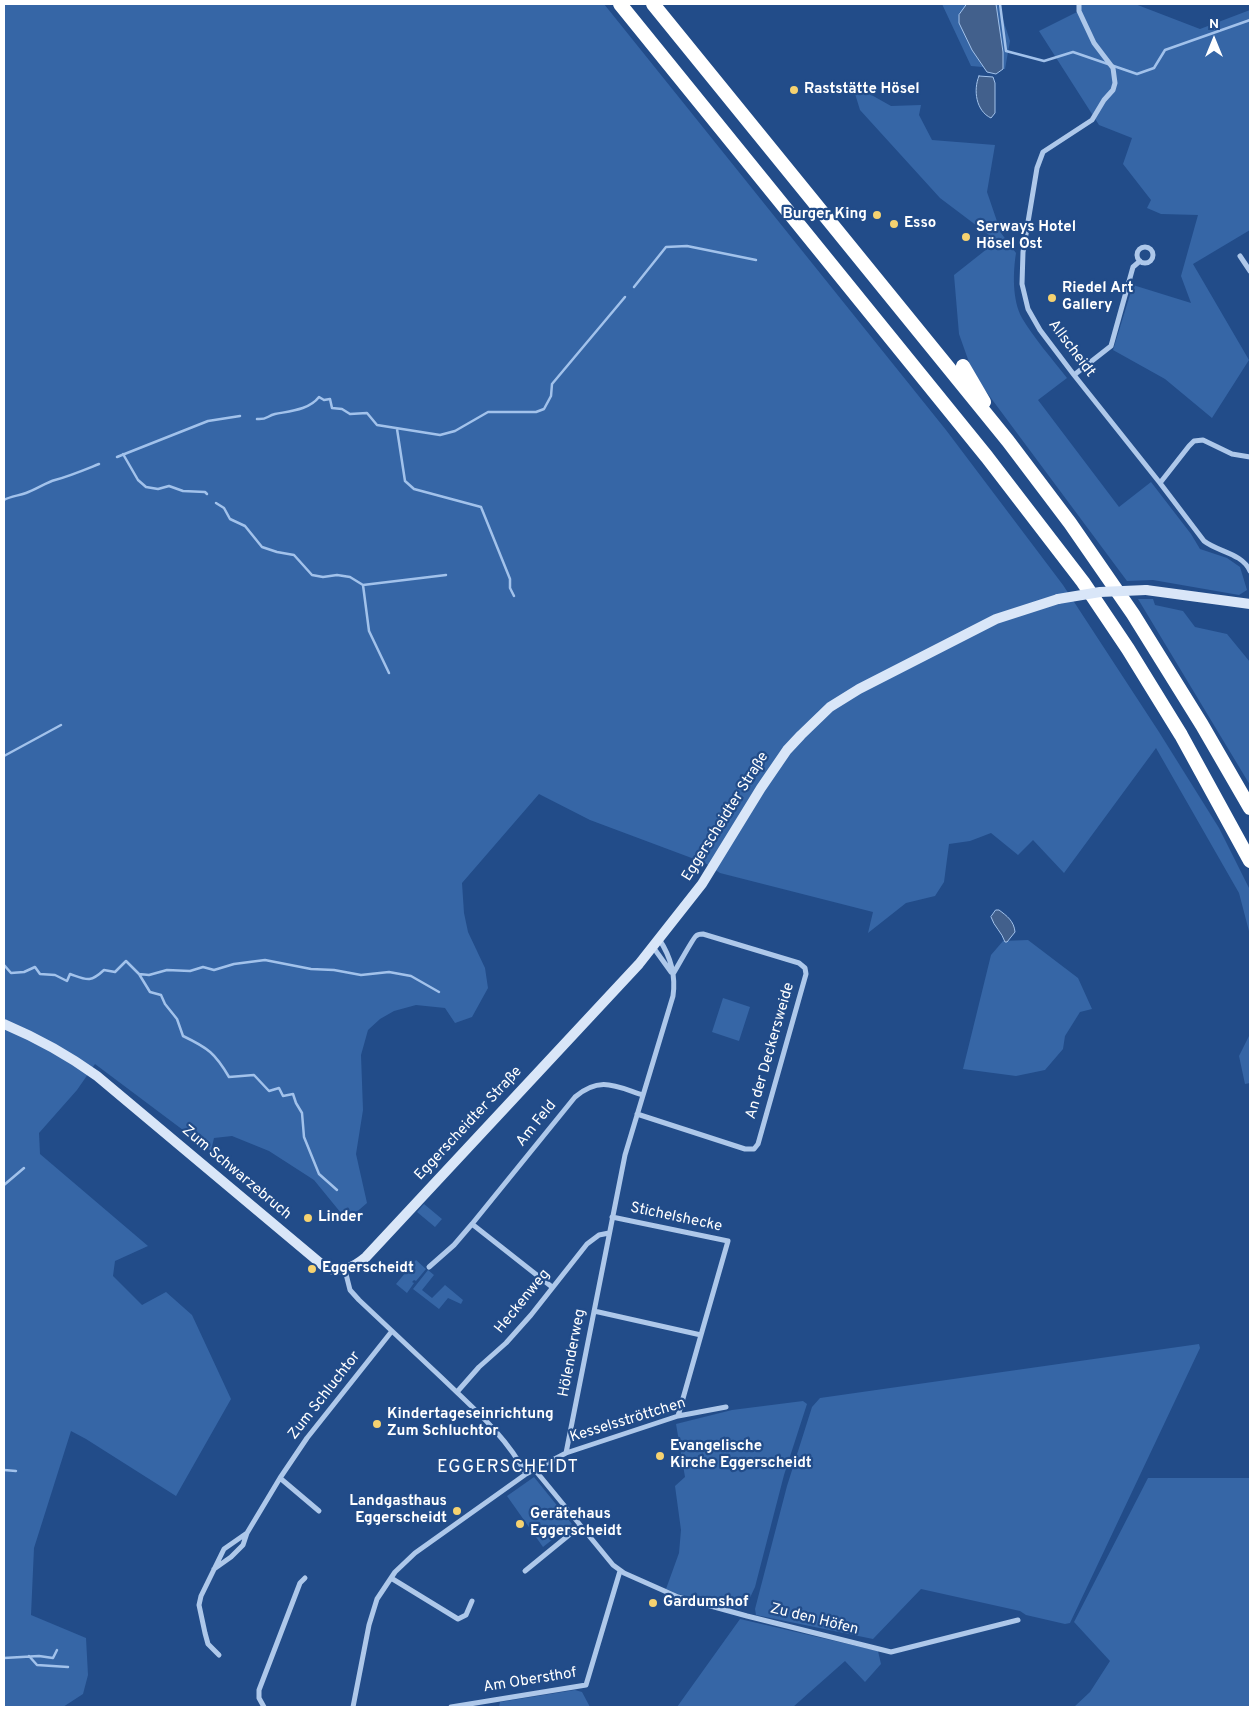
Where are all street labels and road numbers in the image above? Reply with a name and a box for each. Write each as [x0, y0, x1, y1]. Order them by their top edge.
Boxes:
street label: Allscheidt [1044, 317, 1098, 381]
street label: Eggerscheidter Straße [679, 749, 773, 885]
street label: An der Deckersweide [743, 981, 799, 1121]
street label: Eggerscheidter Straße [412, 1063, 526, 1185]
street label: Am Feld [513, 1097, 561, 1151]
street label: Zum Schwarzebruch [178, 1122, 294, 1224]
street label: Stichelshecke [628, 1199, 724, 1237]
street label: Heckenweg [492, 1266, 554, 1338]
street label: Hölenderweg [556, 1307, 590, 1399]
street label: Zum Schluchtor [285, 1348, 365, 1444]
street label: Kesselsströttchen [568, 1395, 688, 1447]
street label: Zu den Höfen [768, 1600, 860, 1640]
street label: Am Obersthof [482, 1665, 578, 1697]

